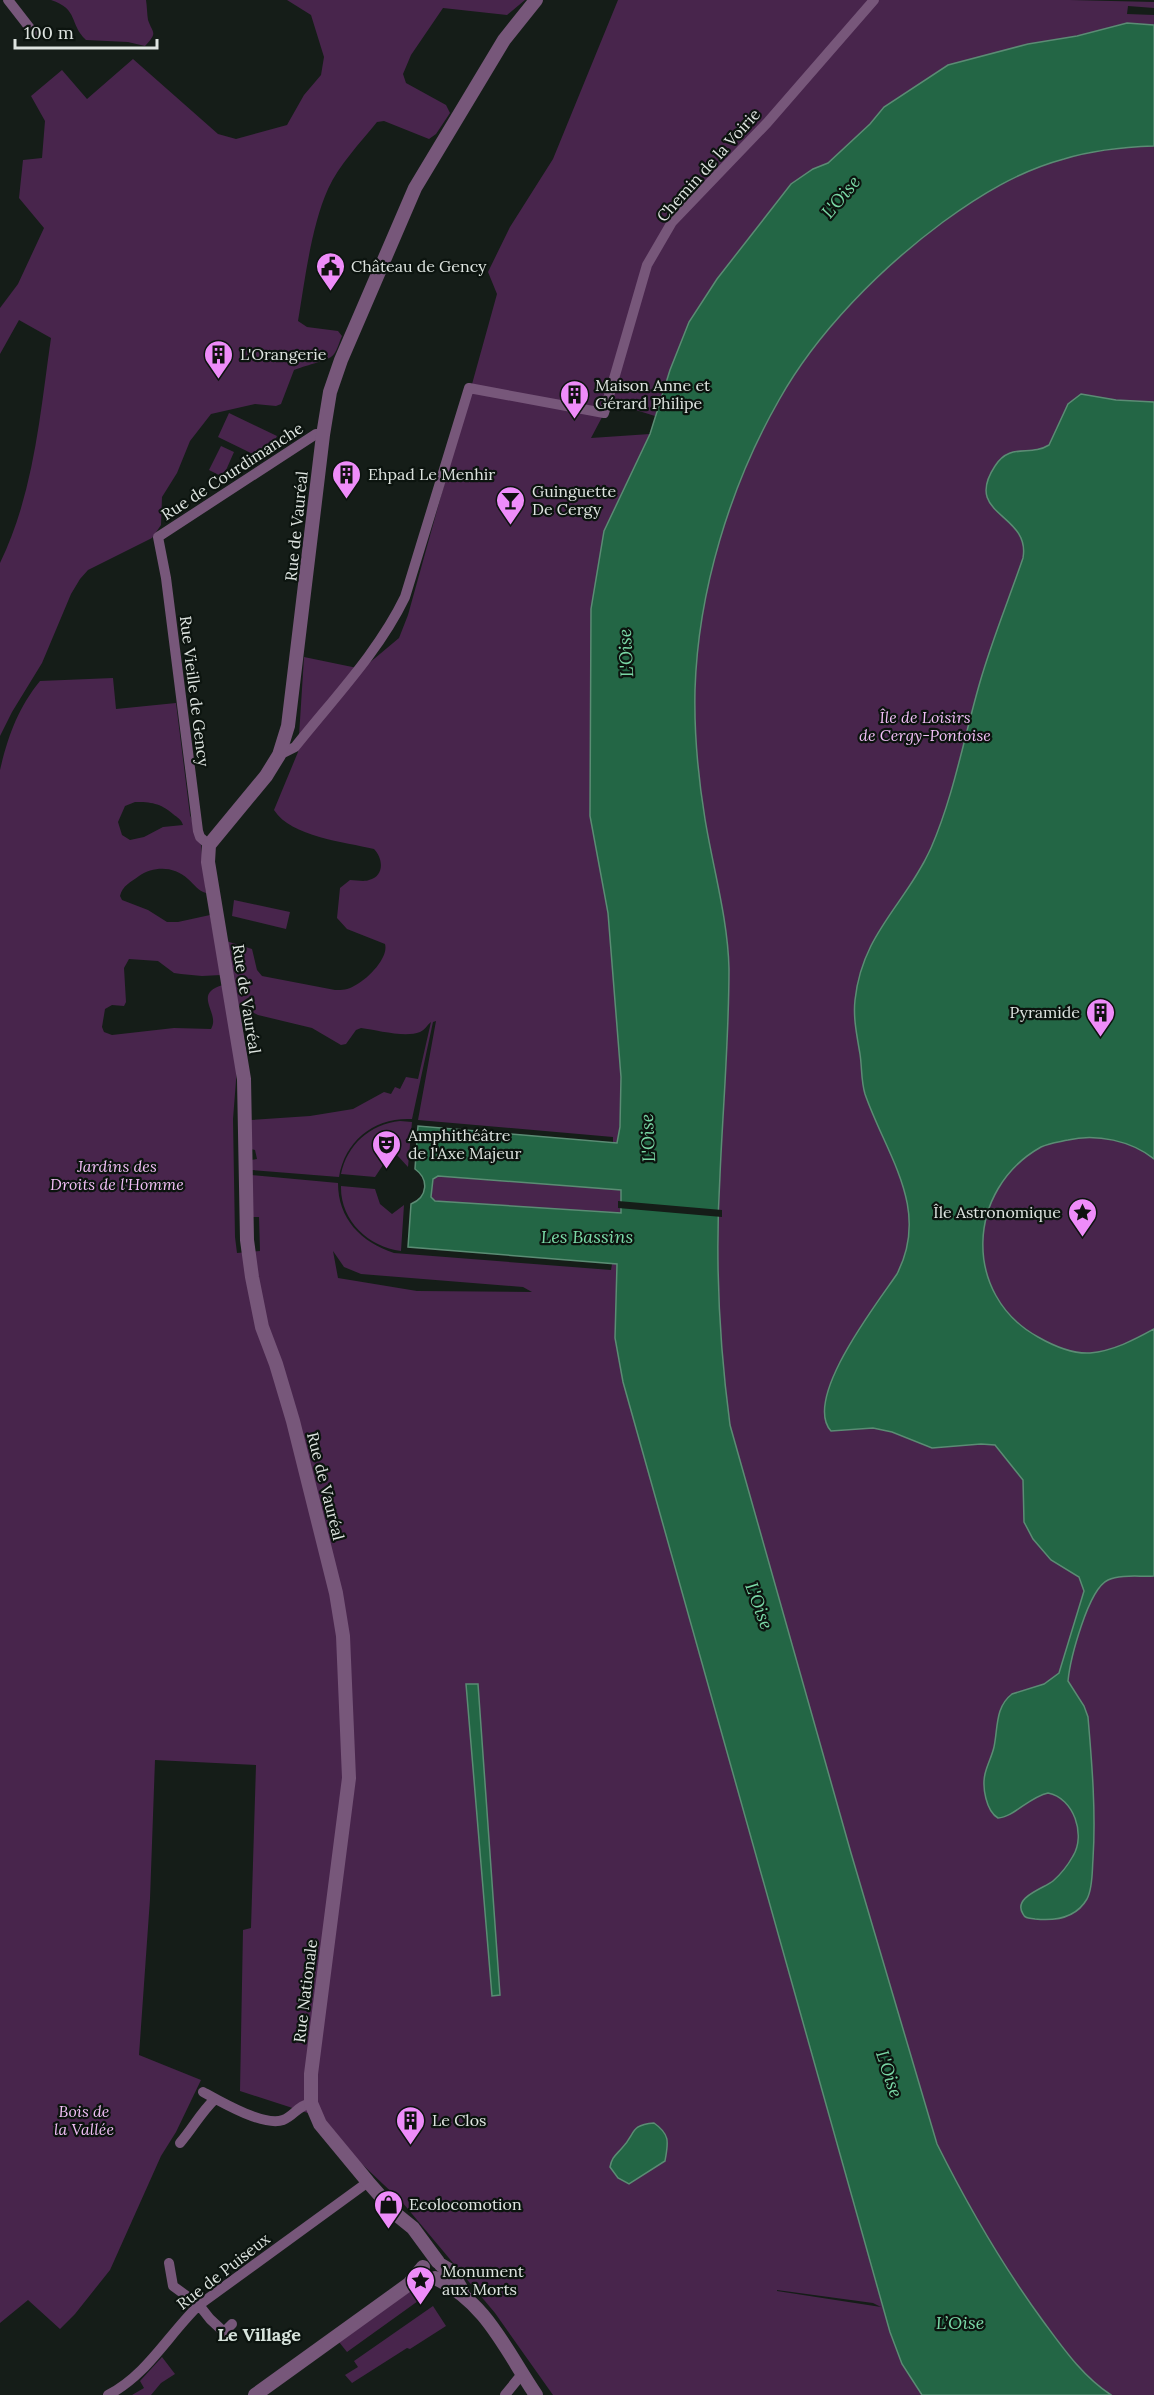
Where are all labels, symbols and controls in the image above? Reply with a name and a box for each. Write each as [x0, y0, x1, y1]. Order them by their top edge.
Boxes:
scale bar [15, 12, 158, 50]
text: 100 m [24, 21, 74, 44]
street label: Chemin de la Voirie [652, 104, 764, 226]
water label: L'Oise [816, 171, 865, 223]
public building icon: Château de Gency [314, 250, 346, 292]
place label: Château de Gency [351, 256, 487, 276]
building icon: L'Orangerie [203, 338, 235, 380]
place label: L'Orangerie [240, 344, 327, 364]
place label: Maison Anne et Gérard Philipe [595, 375, 711, 413]
building icon: Maison Anne et Gérard Philipe [558, 378, 590, 420]
street label: Rue de Courdimanche [157, 418, 307, 524]
building icon: Ehpad Le Menhir [331, 458, 363, 500]
place label: Ehpad Le Menhir [368, 464, 495, 484]
street label: Rue de Vauréal [280, 470, 312, 582]
place label: Guinguette De Cergy [532, 481, 616, 519]
bar icon: Guinguette De Cergy [495, 484, 527, 526]
street label: Rue Vieille de Gency [176, 614, 214, 768]
water label: L'Oise [613, 628, 638, 678]
park label: Île de Loisirs de Cergy-Pontoise [859, 707, 991, 745]
street label: Rue de Vauréal [228, 943, 266, 1055]
building icon: Pyramide [1085, 996, 1117, 1038]
place label: Pyramide [1010, 1002, 1080, 1022]
water label: L'Oise [635, 1113, 660, 1163]
place label: Amphithéâtre de l'Axe Majeur [407, 1125, 521, 1163]
theatre icon: Amphithéâtre de l'Axe Majeur [371, 1128, 403, 1170]
park label: Jardins des Droits de l'Homme [50, 1156, 184, 1194]
place icon: Île Astronomique [1066, 1196, 1098, 1238]
place label: Île Astronomique [933, 1202, 1061, 1222]
water label: Les Bassins [541, 1225, 633, 1248]
street label: Rue de Vauréal [303, 1430, 349, 1542]
water label: L'Oise [740, 1579, 779, 1633]
street label: Rue Nationale [289, 1938, 321, 2044]
water label: L'Oise [871, 2047, 908, 2100]
park label: Bois de la Vallée [54, 2101, 114, 2139]
building icon: Le Clos [395, 2104, 427, 2146]
place label: Le Clos [432, 2110, 486, 2130]
shop icon: Ecolocomotion [372, 2188, 404, 2230]
place label: Ecolocomotion [409, 2194, 522, 2214]
street label: Rue de Puiseux [172, 2228, 274, 2314]
place label: Monument aux Morts [442, 2261, 525, 2299]
place icon: Monument aux Morts [405, 2264, 437, 2306]
water label: L’Oise [936, 2311, 984, 2334]
district label: Le Village [217, 2323, 301, 2346]

